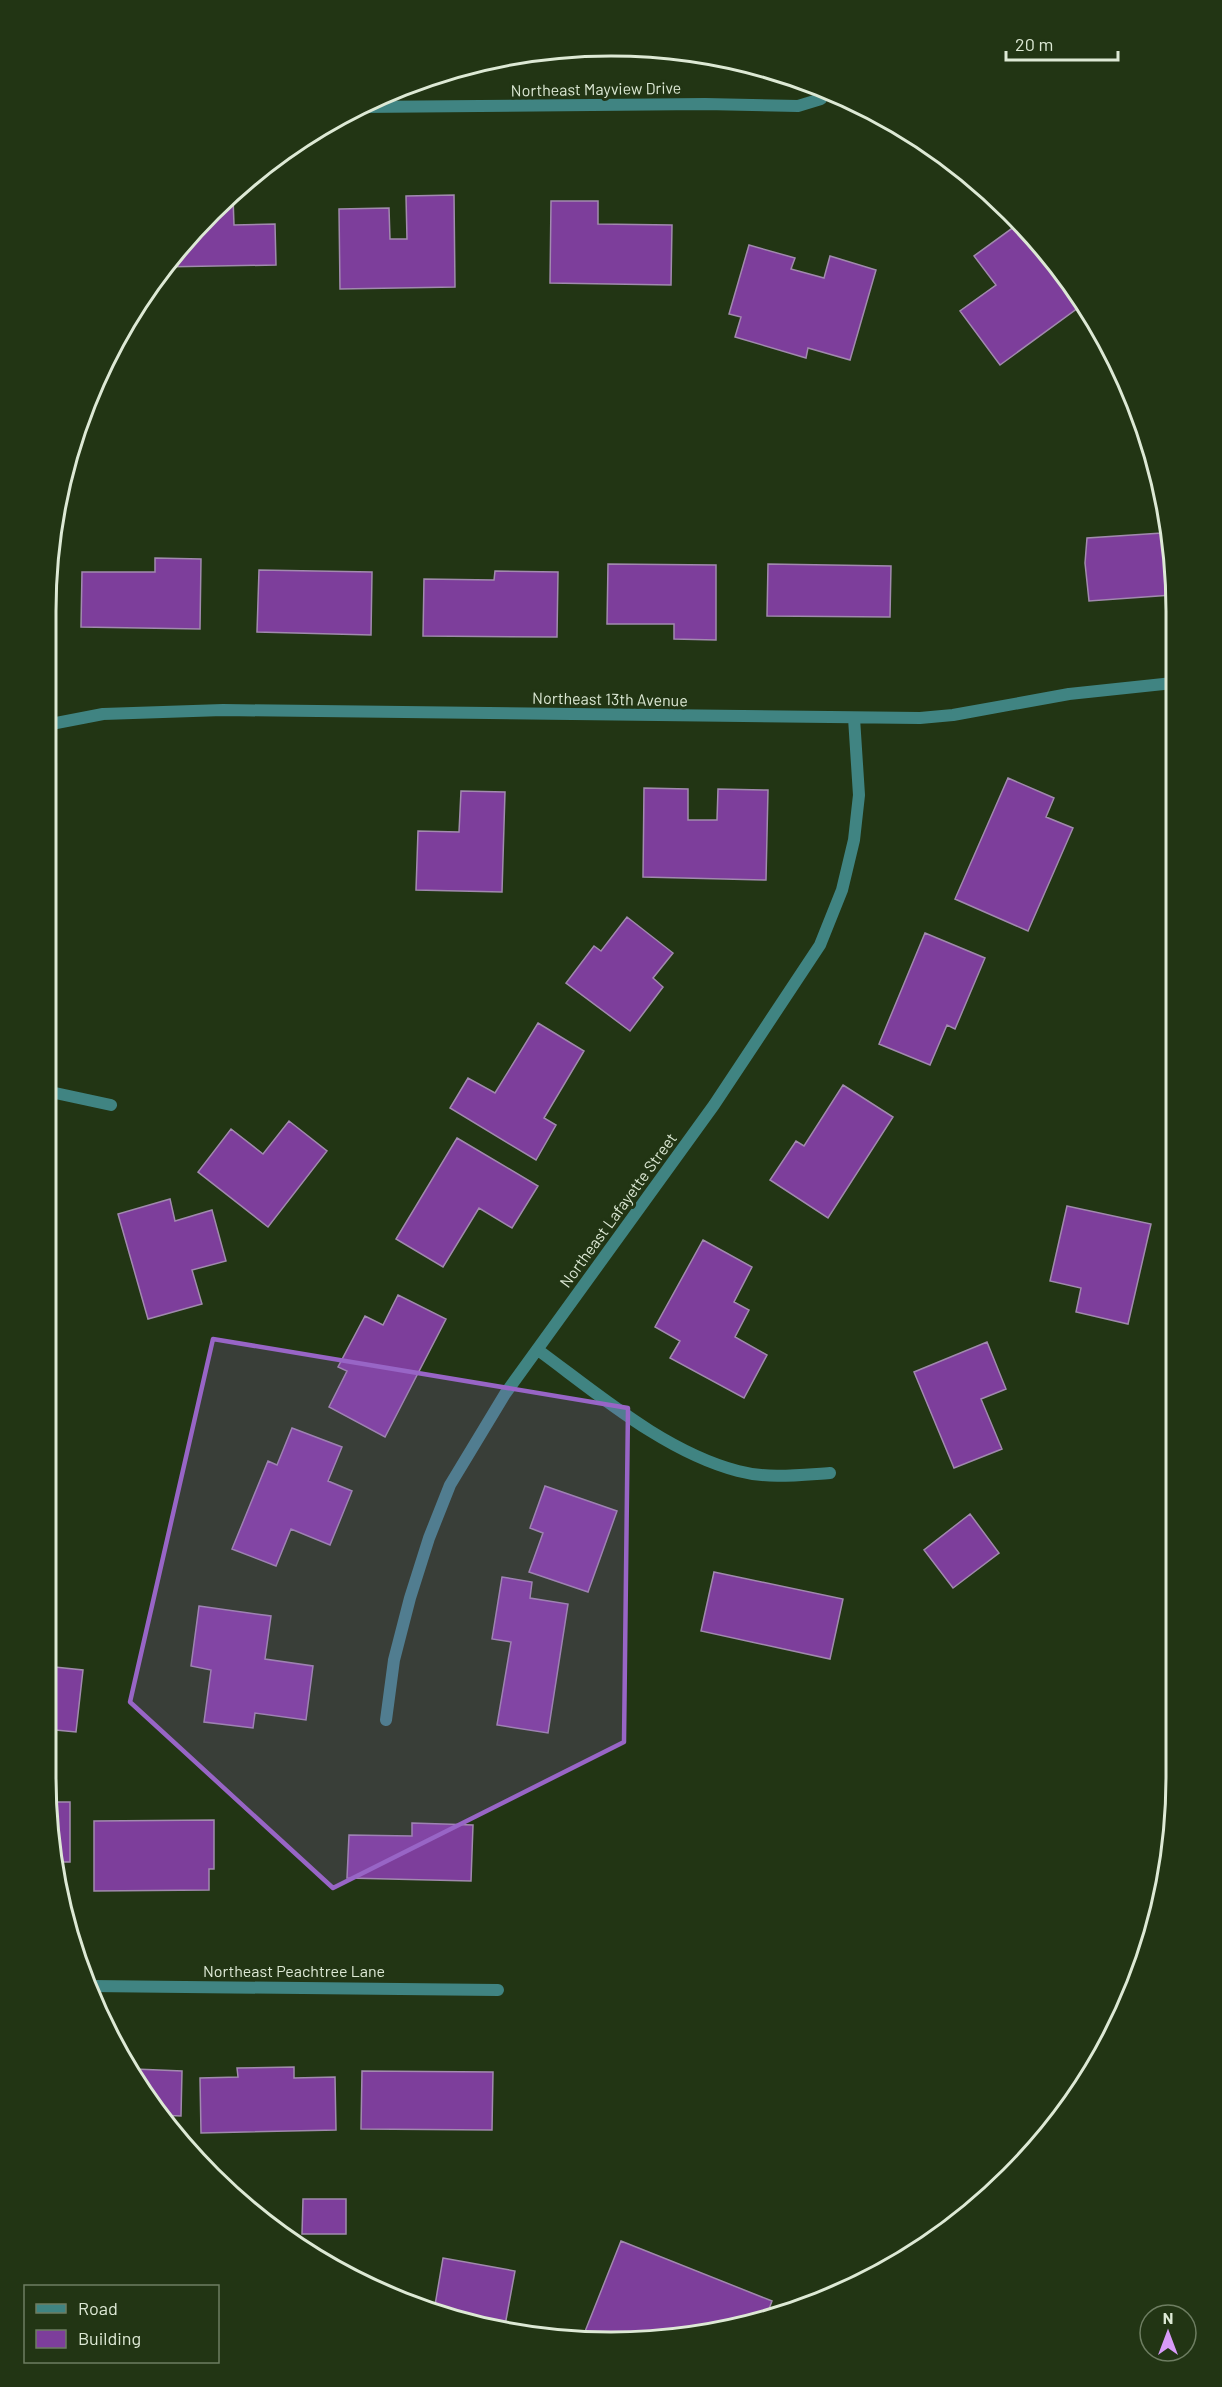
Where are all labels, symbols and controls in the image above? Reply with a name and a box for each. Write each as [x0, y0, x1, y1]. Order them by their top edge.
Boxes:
scale bar [1006, 24, 1118, 62]
text: 20 m [1015, 33, 1053, 55]
street label: Northeast Mayview Drive [511, 78, 681, 99]
street label: Northeast 13th Avenue [532, 688, 688, 709]
street label: Northeast Lafayette Street [555, 1129, 680, 1291]
street label: Northeast Peachtree Lane [203, 1961, 385, 1980]
legend [24, 2285, 219, 2363]
text: Road [78, 2297, 118, 2319]
north arrow [1138, 2303, 1198, 2363]
text: N [1163, 2308, 1173, 2327]
text: Building [78, 2327, 141, 2349]

